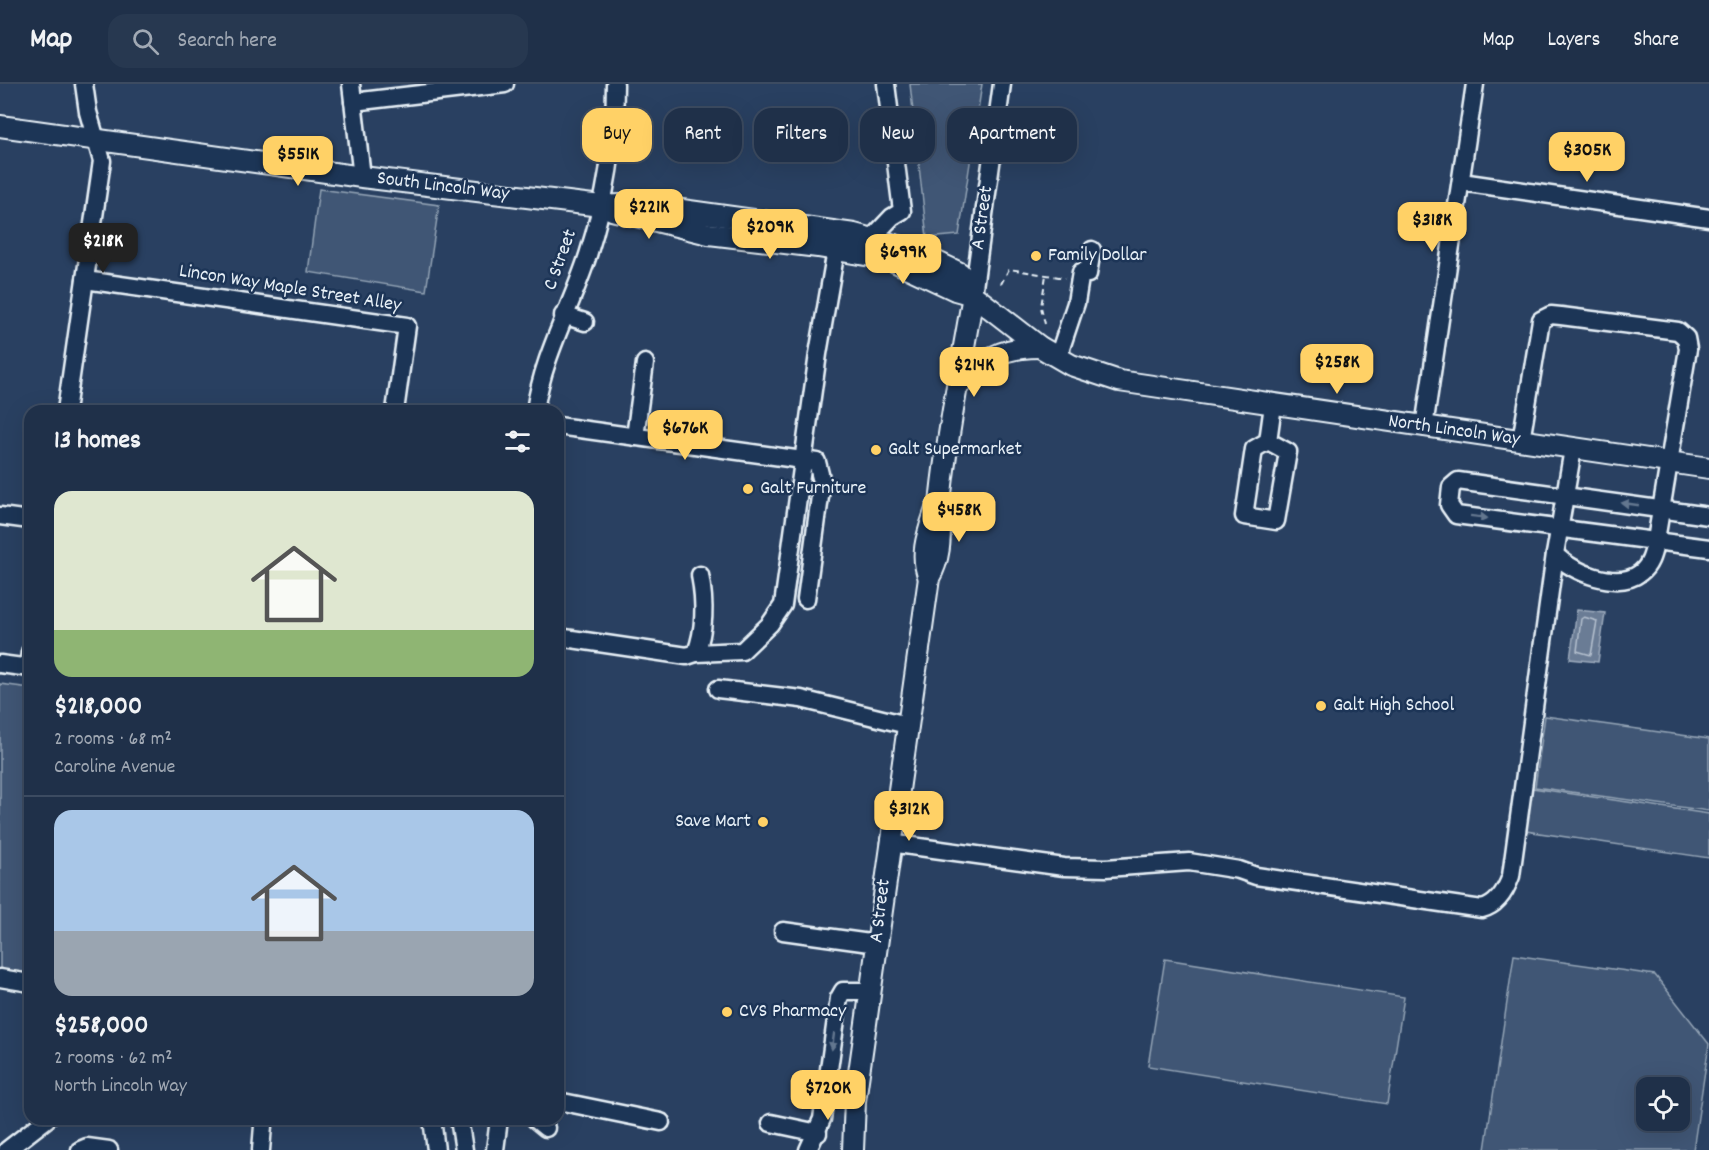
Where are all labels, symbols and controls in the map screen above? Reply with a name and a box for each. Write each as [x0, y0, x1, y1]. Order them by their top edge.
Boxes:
search box [108, 14, 528, 68]
text: Map [30, 21, 72, 61]
icon: search [129, 25, 162, 58]
text: Search here [177, 26, 277, 57]
text: Map [1483, 26, 1514, 56]
text: Layers [1547, 26, 1600, 56]
text: Share [1633, 26, 1679, 56]
chip: Buy [582, 108, 652, 162]
chip: Rent [664, 108, 742, 162]
chip: Filters [754, 108, 848, 162]
chip: New [860, 108, 935, 162]
chip: Apartment [947, 108, 1077, 162]
pin: $305K [1545, 132, 1629, 183]
pin: $551K [256, 136, 340, 187]
text: $305K [1563, 137, 1611, 165]
text: $551K [277, 141, 319, 169]
street label: South Lincoln Way [375, 165, 512, 209]
street label: A Street [965, 184, 1001, 252]
pin: $221K [607, 189, 691, 240]
text: $221K [628, 194, 670, 222]
pin: $318K [1390, 202, 1474, 253]
text: $318K [1412, 207, 1452, 235]
pin: $209K [728, 209, 812, 260]
text: $209K [746, 214, 794, 242]
pin: $218K [61, 223, 145, 274]
street label: C Street [537, 226, 585, 294]
text: $218K [83, 228, 123, 256]
pin: $699K [861, 234, 945, 285]
text: $699K [879, 239, 927, 267]
place label: Family Dollar [1048, 242, 1147, 270]
marker: Family Dollar [1029, 249, 1043, 263]
street label: Lincon Way Maple Street Alley [177, 258, 404, 321]
pin: $258K [1295, 344, 1379, 395]
pin: $214K [932, 347, 1016, 398]
text: $258K [1314, 349, 1360, 377]
text: $214K [954, 352, 994, 380]
street label: North Lincoln Way [1386, 408, 1523, 454]
pin: $676K [643, 410, 727, 461]
text: $676K [662, 415, 708, 443]
text: 13 homes [54, 423, 141, 460]
icon: filters [501, 425, 534, 458]
place label: Galt Supermarket [888, 436, 1022, 464]
marker: Galt Supermarket [869, 443, 883, 457]
place label: Galt Furniture [760, 475, 866, 503]
marker: Galt Furniture [741, 482, 755, 496]
pin: $458K [917, 492, 1001, 543]
text: $458K [937, 497, 981, 525]
one-way arrow [1621, 500, 1640, 509]
one-way arrow [1469, 513, 1488, 522]
icon: home [240, 530, 348, 638]
text: $218,000 [54, 689, 142, 726]
place label: Galt High School [1333, 692, 1454, 720]
marker: Galt High School [1314, 699, 1328, 713]
text: 2 rooms · 68 m² [54, 726, 172, 754]
text: Caroline Avenue [54, 754, 175, 782]
pin: $312K [867, 791, 951, 842]
text: $312K [888, 796, 930, 824]
place label: Save Mart [675, 808, 751, 836]
marker: Save Mart [756, 815, 770, 829]
icon: home [240, 849, 348, 957]
street label: A Street [863, 877, 899, 945]
place label: CVS Pharmacy [739, 998, 847, 1026]
marker: CVS Pharmacy [720, 1005, 734, 1019]
text: $258,000 [54, 1008, 148, 1045]
one-way arrow [828, 1032, 837, 1051]
text: 2 rooms · 62 m² [54, 1045, 173, 1073]
pin: $720K [786, 1070, 870, 1121]
text: North Lincoln Way [54, 1073, 187, 1101]
text: $720K [805, 1075, 851, 1103]
map controls [1636, 1077, 1690, 1131]
button: locate [1636, 1077, 1690, 1131]

